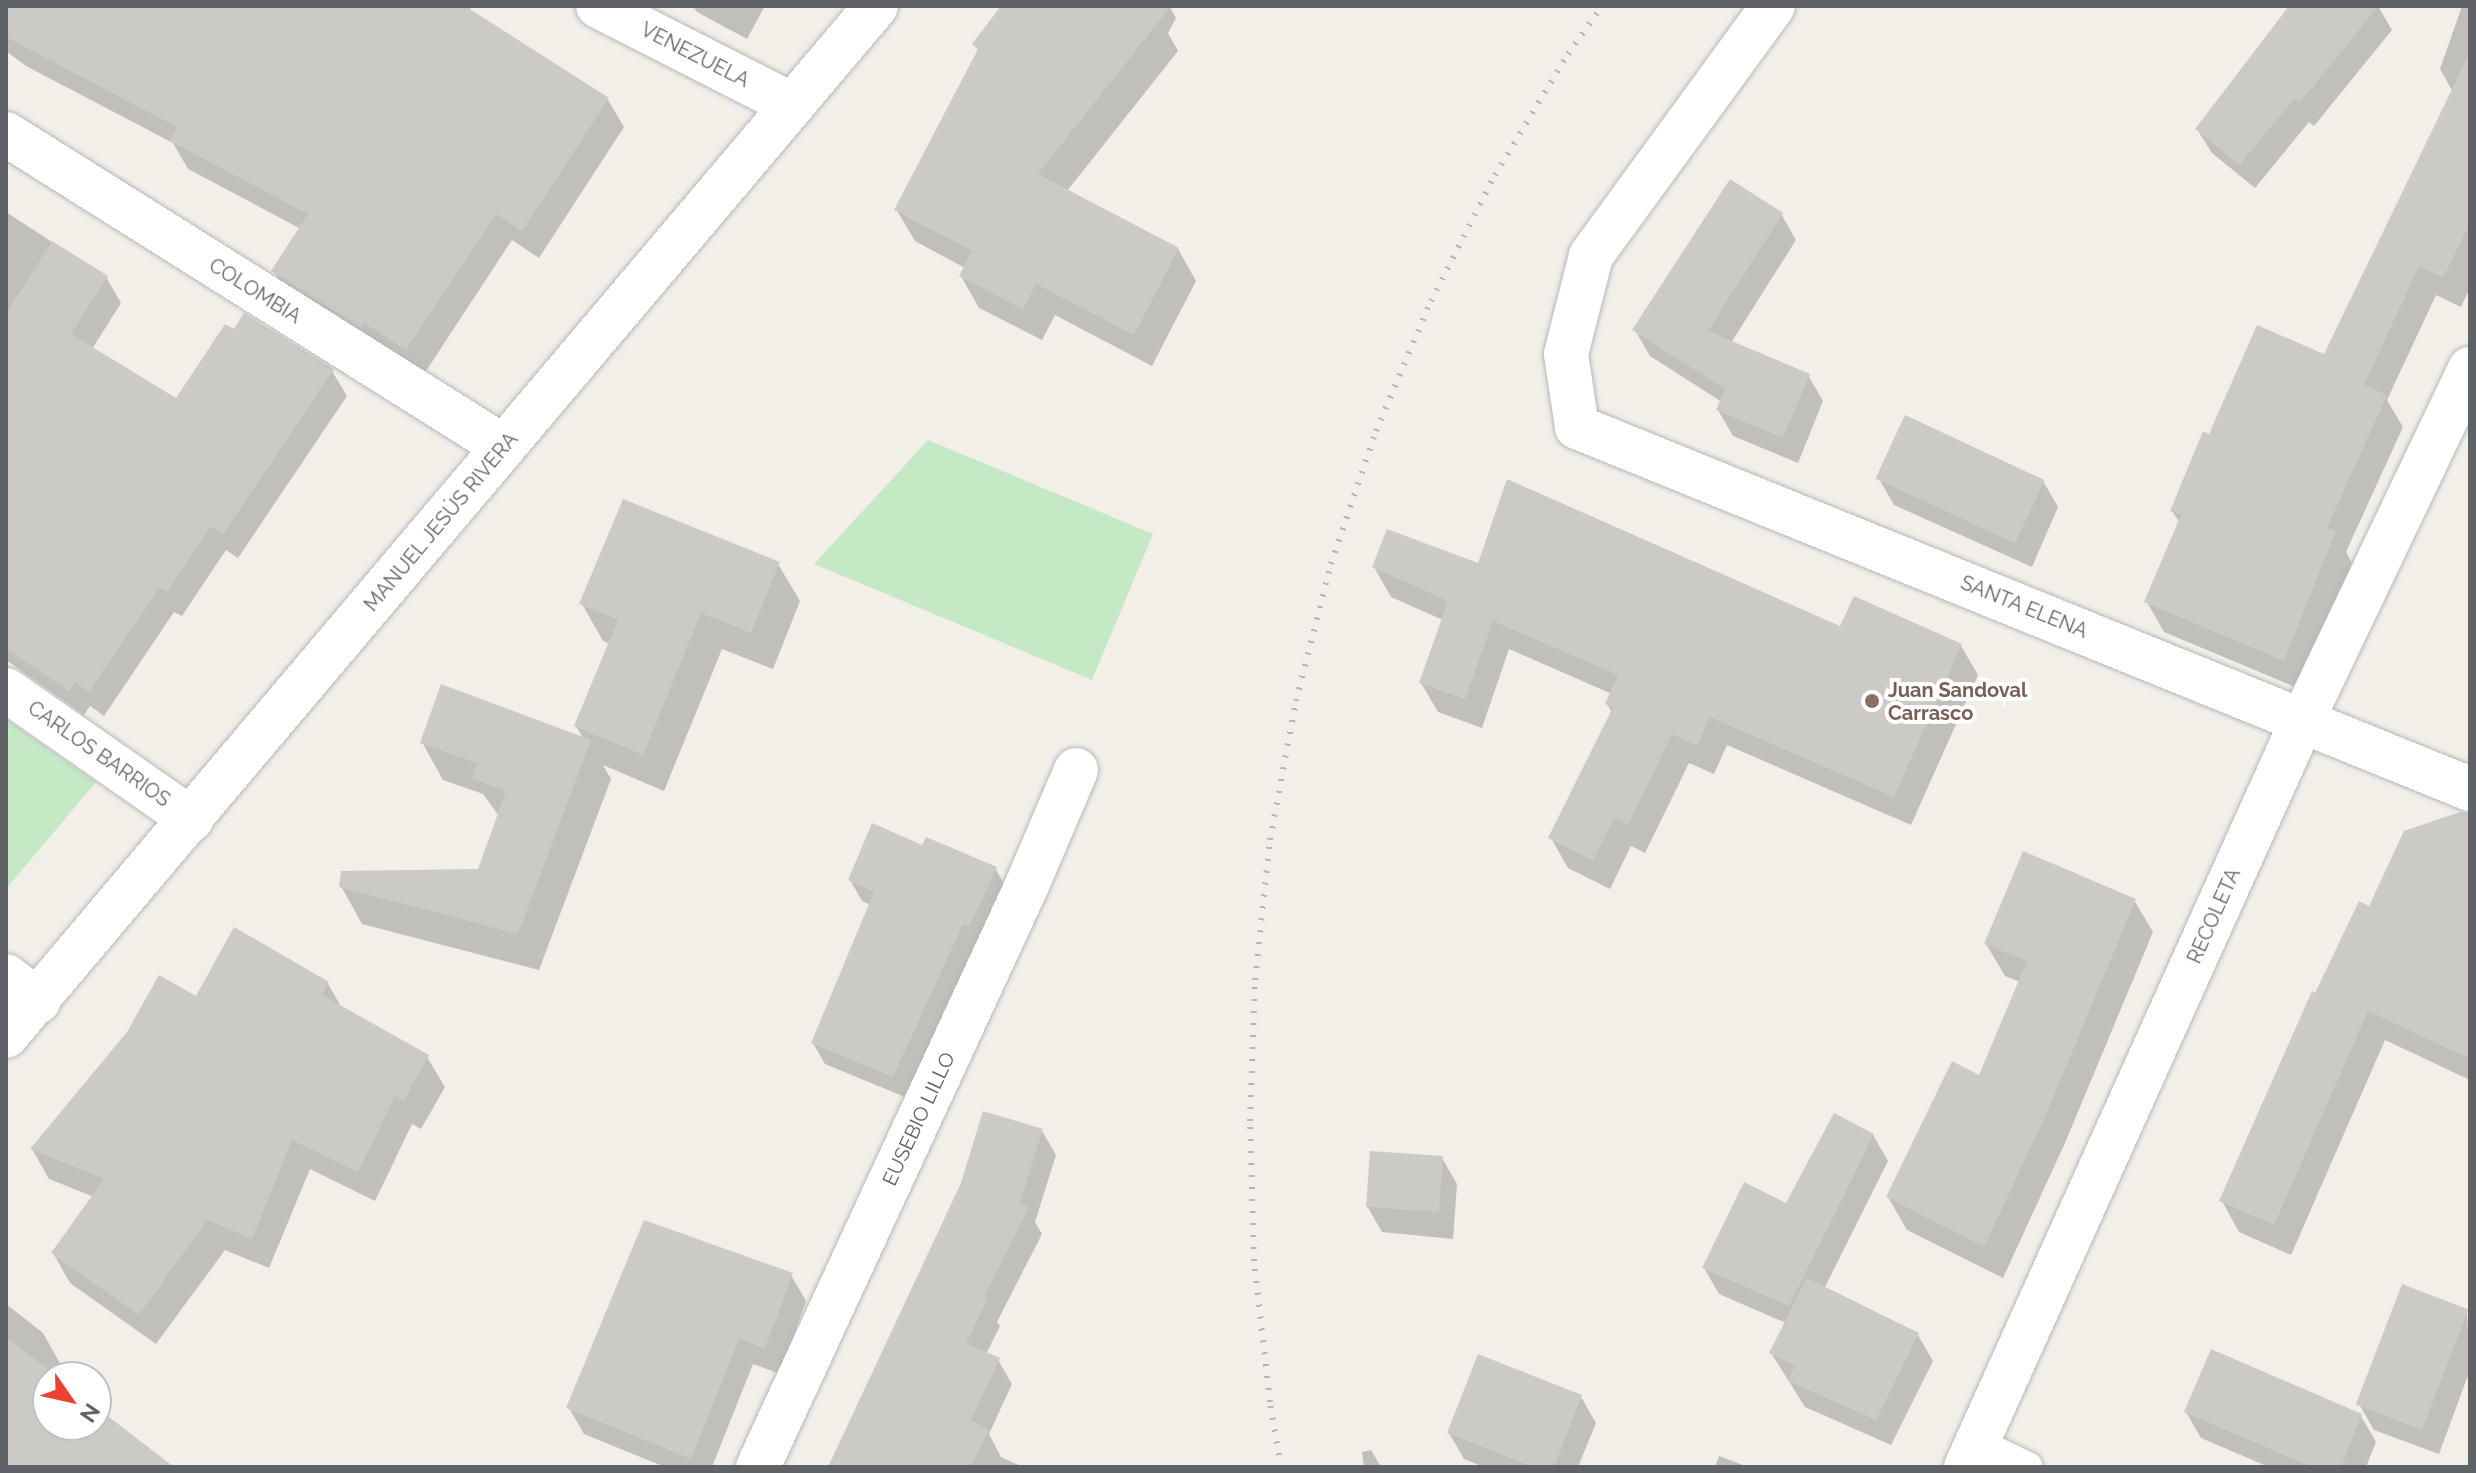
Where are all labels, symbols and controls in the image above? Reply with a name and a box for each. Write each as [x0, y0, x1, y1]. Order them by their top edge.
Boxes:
street label: VENEZUELA [637, 17, 753, 93]
street label: COLOMBIA [205, 253, 305, 329]
street label: MANUEL JESÚS RIVERA [359, 427, 523, 617]
street label: SANTA ELENA [1957, 571, 2091, 643]
place label: Juan Sandoval Carrasco [1888, 678, 2027, 725]
marker: Juan Sandoval Carrasco [1863, 692, 1881, 710]
street label: CARLOS BARRIOS [23, 696, 175, 812]
street label: RECOLETA [2182, 865, 2246, 967]
street label: EUSEBIO LILLO [878, 1049, 960, 1189]
north arrow [32, 1361, 112, 1441]
text: N [75, 1399, 106, 1428]

